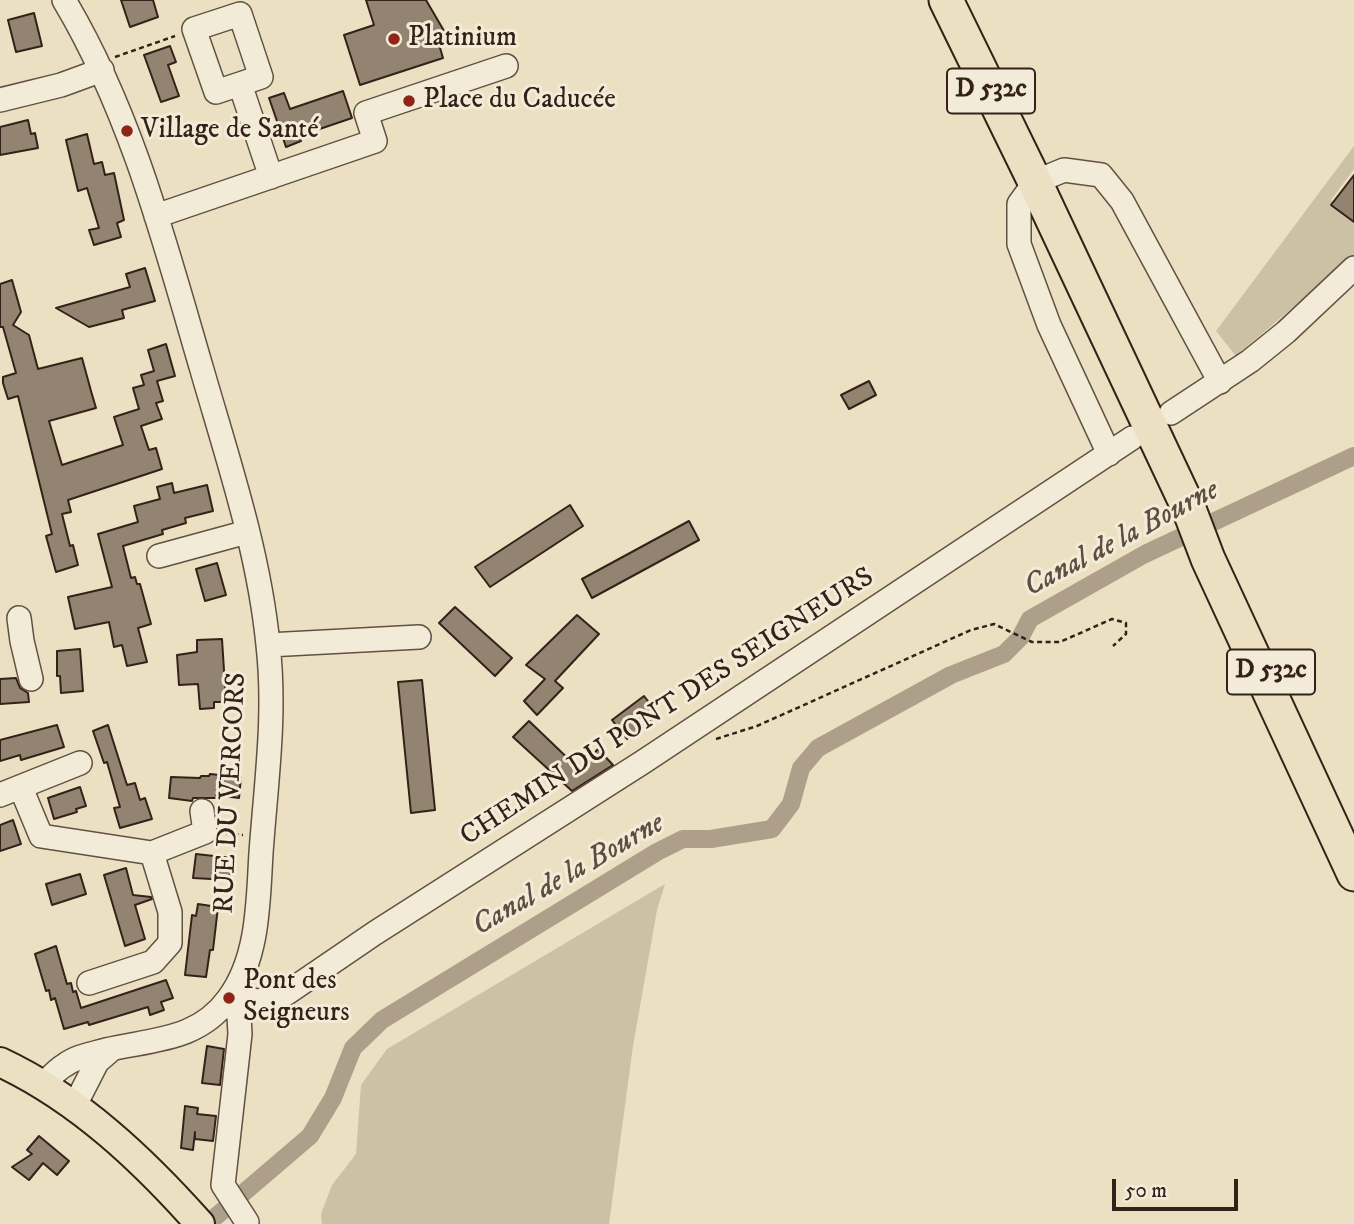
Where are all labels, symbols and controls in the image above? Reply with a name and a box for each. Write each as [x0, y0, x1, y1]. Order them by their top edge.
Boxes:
place label: Platinium [408, 22, 517, 56]
marker: Platinium [386, 31, 402, 47]
road number: D 532c [947, 68, 1035, 114]
place label: Place du Caducée [423, 84, 616, 118]
marker: Place du Caducée [401, 93, 417, 109]
place label: Village de Santé [141, 114, 319, 148]
marker: Village de Santé [119, 123, 135, 139]
water label: Canal de la Bourne [1018, 474, 1226, 606]
street label: CHEMIN DU PONT DES SEIGNEURS [455, 561, 881, 855]
road number: D 532c [1227, 650, 1315, 694]
street label: RUE DU VERCORS [209, 672, 255, 914]
water label: Canal de la Bourne [467, 807, 671, 945]
place label: Pont des Seigneurs [243, 965, 350, 1031]
marker: Pont des Seigneurs [221, 990, 237, 1006]
scale bar [1116, 1164, 1242, 1208]
text: 50 m [1125, 1178, 1167, 1204]

